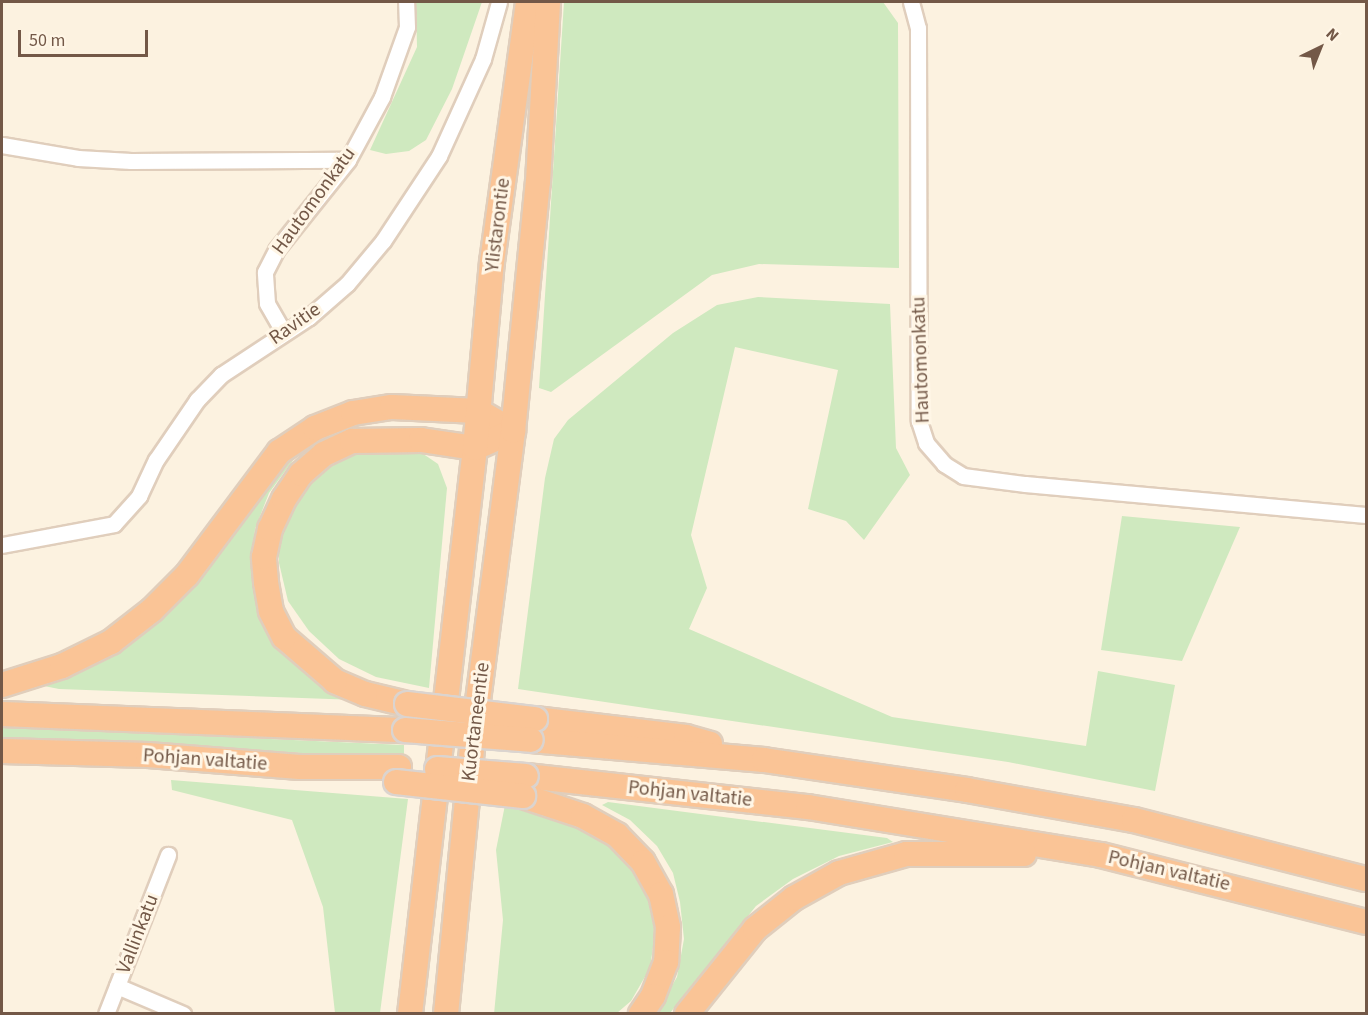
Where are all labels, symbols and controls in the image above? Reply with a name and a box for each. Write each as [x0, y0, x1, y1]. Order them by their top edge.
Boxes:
scale bar [21, 18, 152, 56]
north arrow [1290, 18, 1350, 78]
text: N [1321, 23, 1344, 47]
text: 50 m [29, 28, 65, 53]
street label: Hautomonkatu [267, 143, 361, 259]
street label: Ylistarontie [480, 177, 516, 273]
street label: Hautomonkatu [907, 296, 935, 424]
street label: Ravitie [265, 298, 325, 350]
street label: Kuortaneentie [457, 661, 495, 783]
street label: Pohjan valtatie [142, 744, 268, 776]
street label: Pohjan valtatie [627, 776, 753, 812]
street label: Pohjan valtatie [1106, 845, 1232, 897]
street label: Vallinkatu [112, 891, 164, 977]

